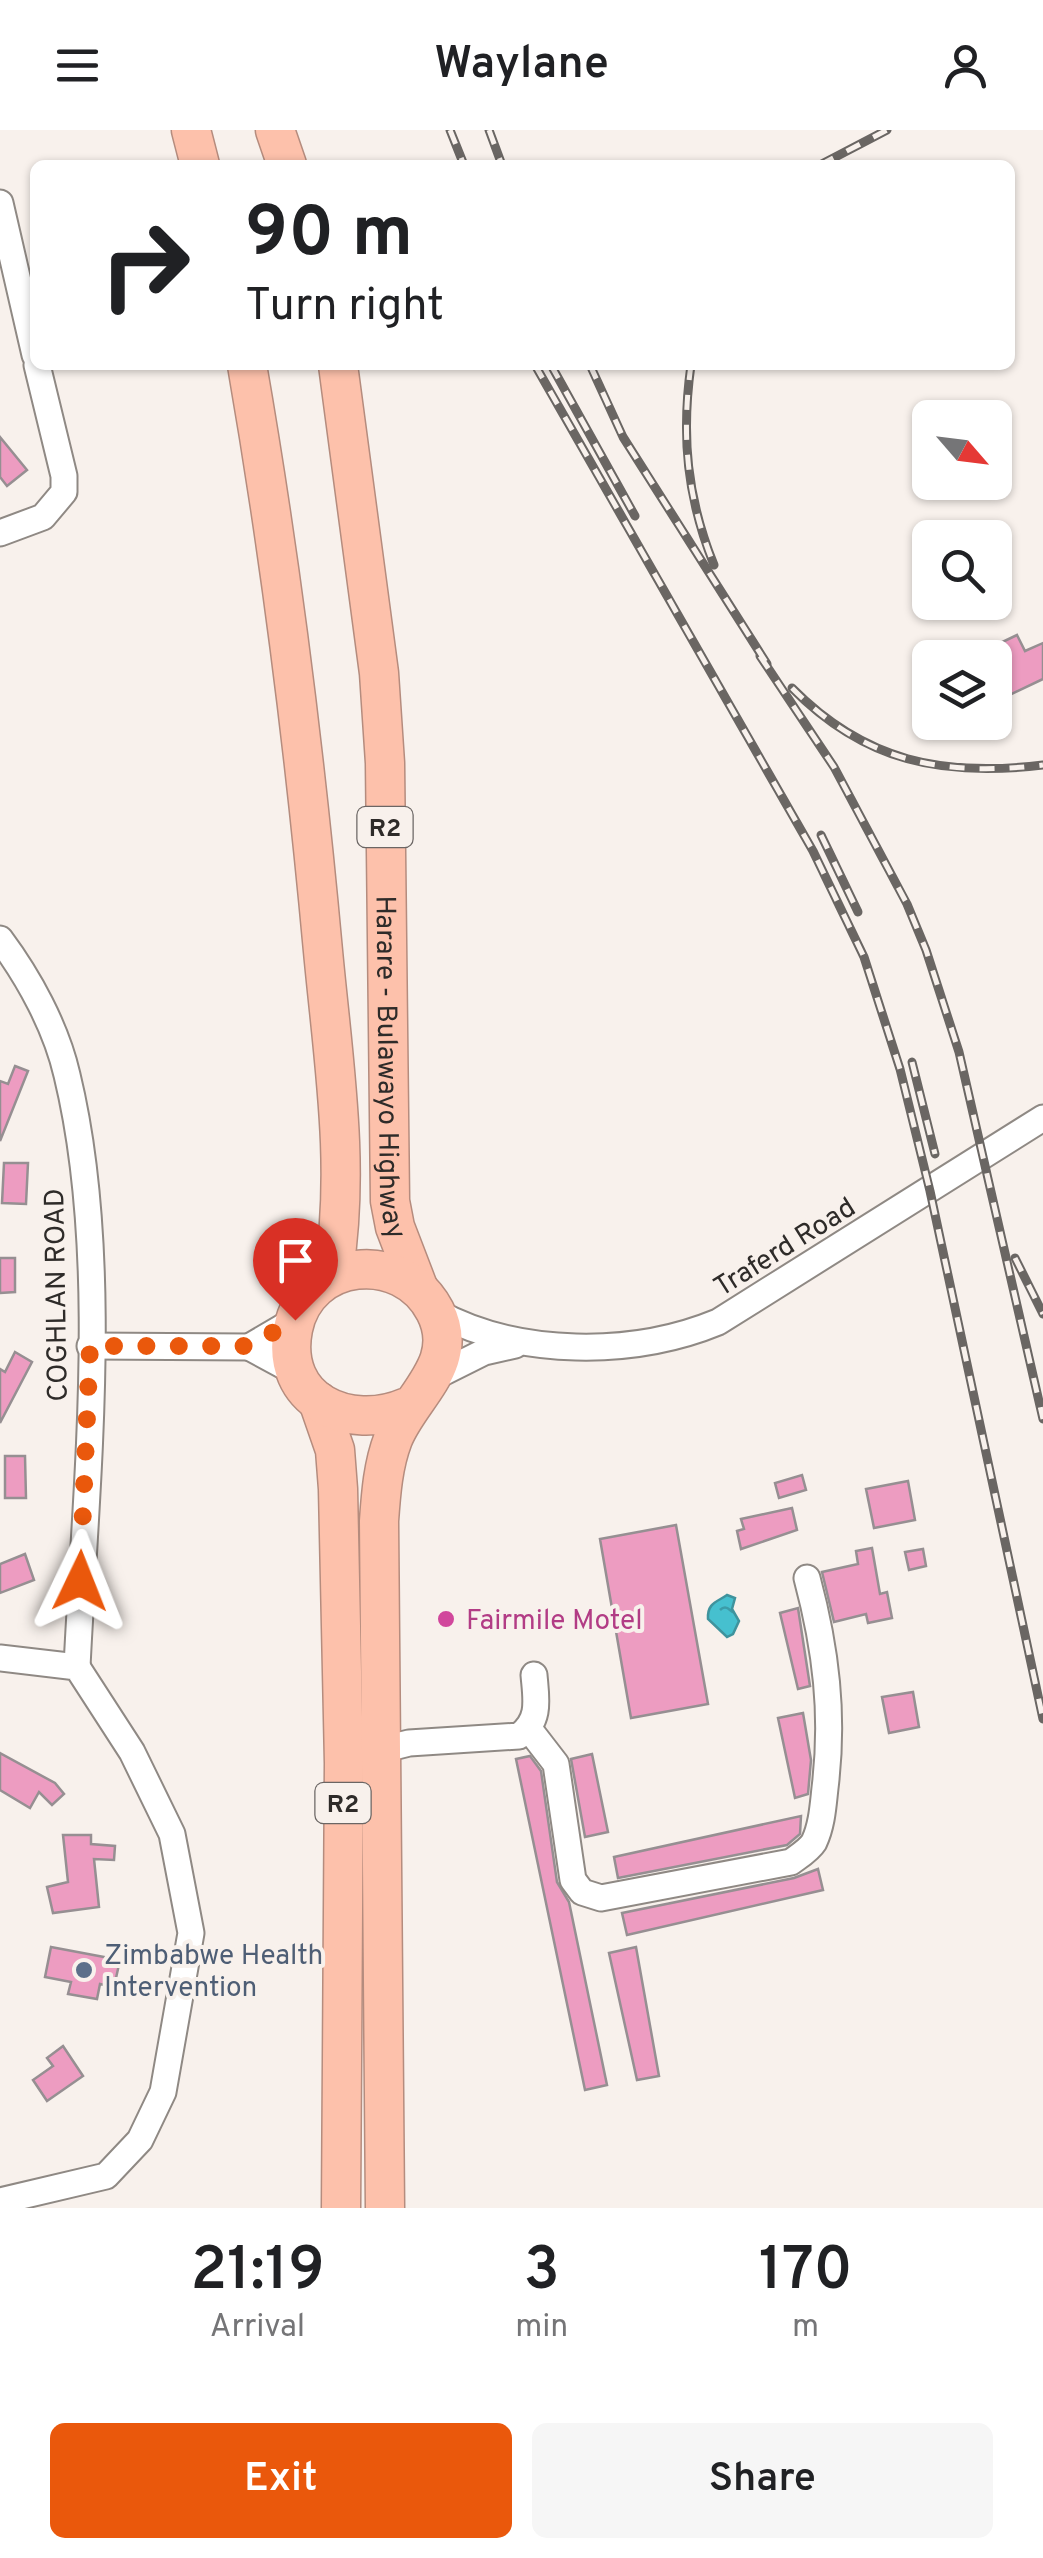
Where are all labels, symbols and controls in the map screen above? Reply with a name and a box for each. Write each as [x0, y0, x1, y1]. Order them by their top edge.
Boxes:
text: Waylane [434, 37, 609, 94]
icon: menu [50, 38, 105, 93]
icon: person [938, 38, 993, 93]
text: 90 m [245, 192, 413, 281]
icon: right [80, 200, 210, 330]
text: Turn right [245, 279, 444, 336]
north arrow [912, 400, 1012, 500]
map controls [912, 400, 1012, 740]
button: search [912, 520, 1012, 620]
button: layers [912, 640, 1012, 740]
road number: R2 [358, 807, 412, 847]
street label: Harare - Bulawayo Highway [366, 895, 413, 1245]
street label: COGHLAN ROAD [38, 1188, 78, 1402]
street label: Traferd Road [708, 1191, 863, 1306]
pin [253, 1218, 338, 1321]
icon: arrive [268, 1233, 323, 1288]
position arrow [28, 1529, 132, 1633]
place label: Fairmile Motel [466, 1604, 643, 1640]
marker: Fairmile Motel [435, 1608, 457, 1630]
road number: R2 [316, 1783, 370, 1823]
place label: Zimbabwe Health Intervention [104, 1939, 323, 2007]
marker: Zimbabwe Health Intervention [73, 1959, 95, 1981]
text: 21:19 [190, 2235, 325, 2311]
text: 3 [524, 2235, 560, 2311]
text: 170 [759, 2235, 853, 2311]
text: Arrival [210, 2308, 305, 2348]
text: min [515, 2308, 568, 2348]
text: m [792, 2308, 819, 2348]
button: Exit [50, 2423, 512, 2538]
button: Share [532, 2423, 993, 2538]

